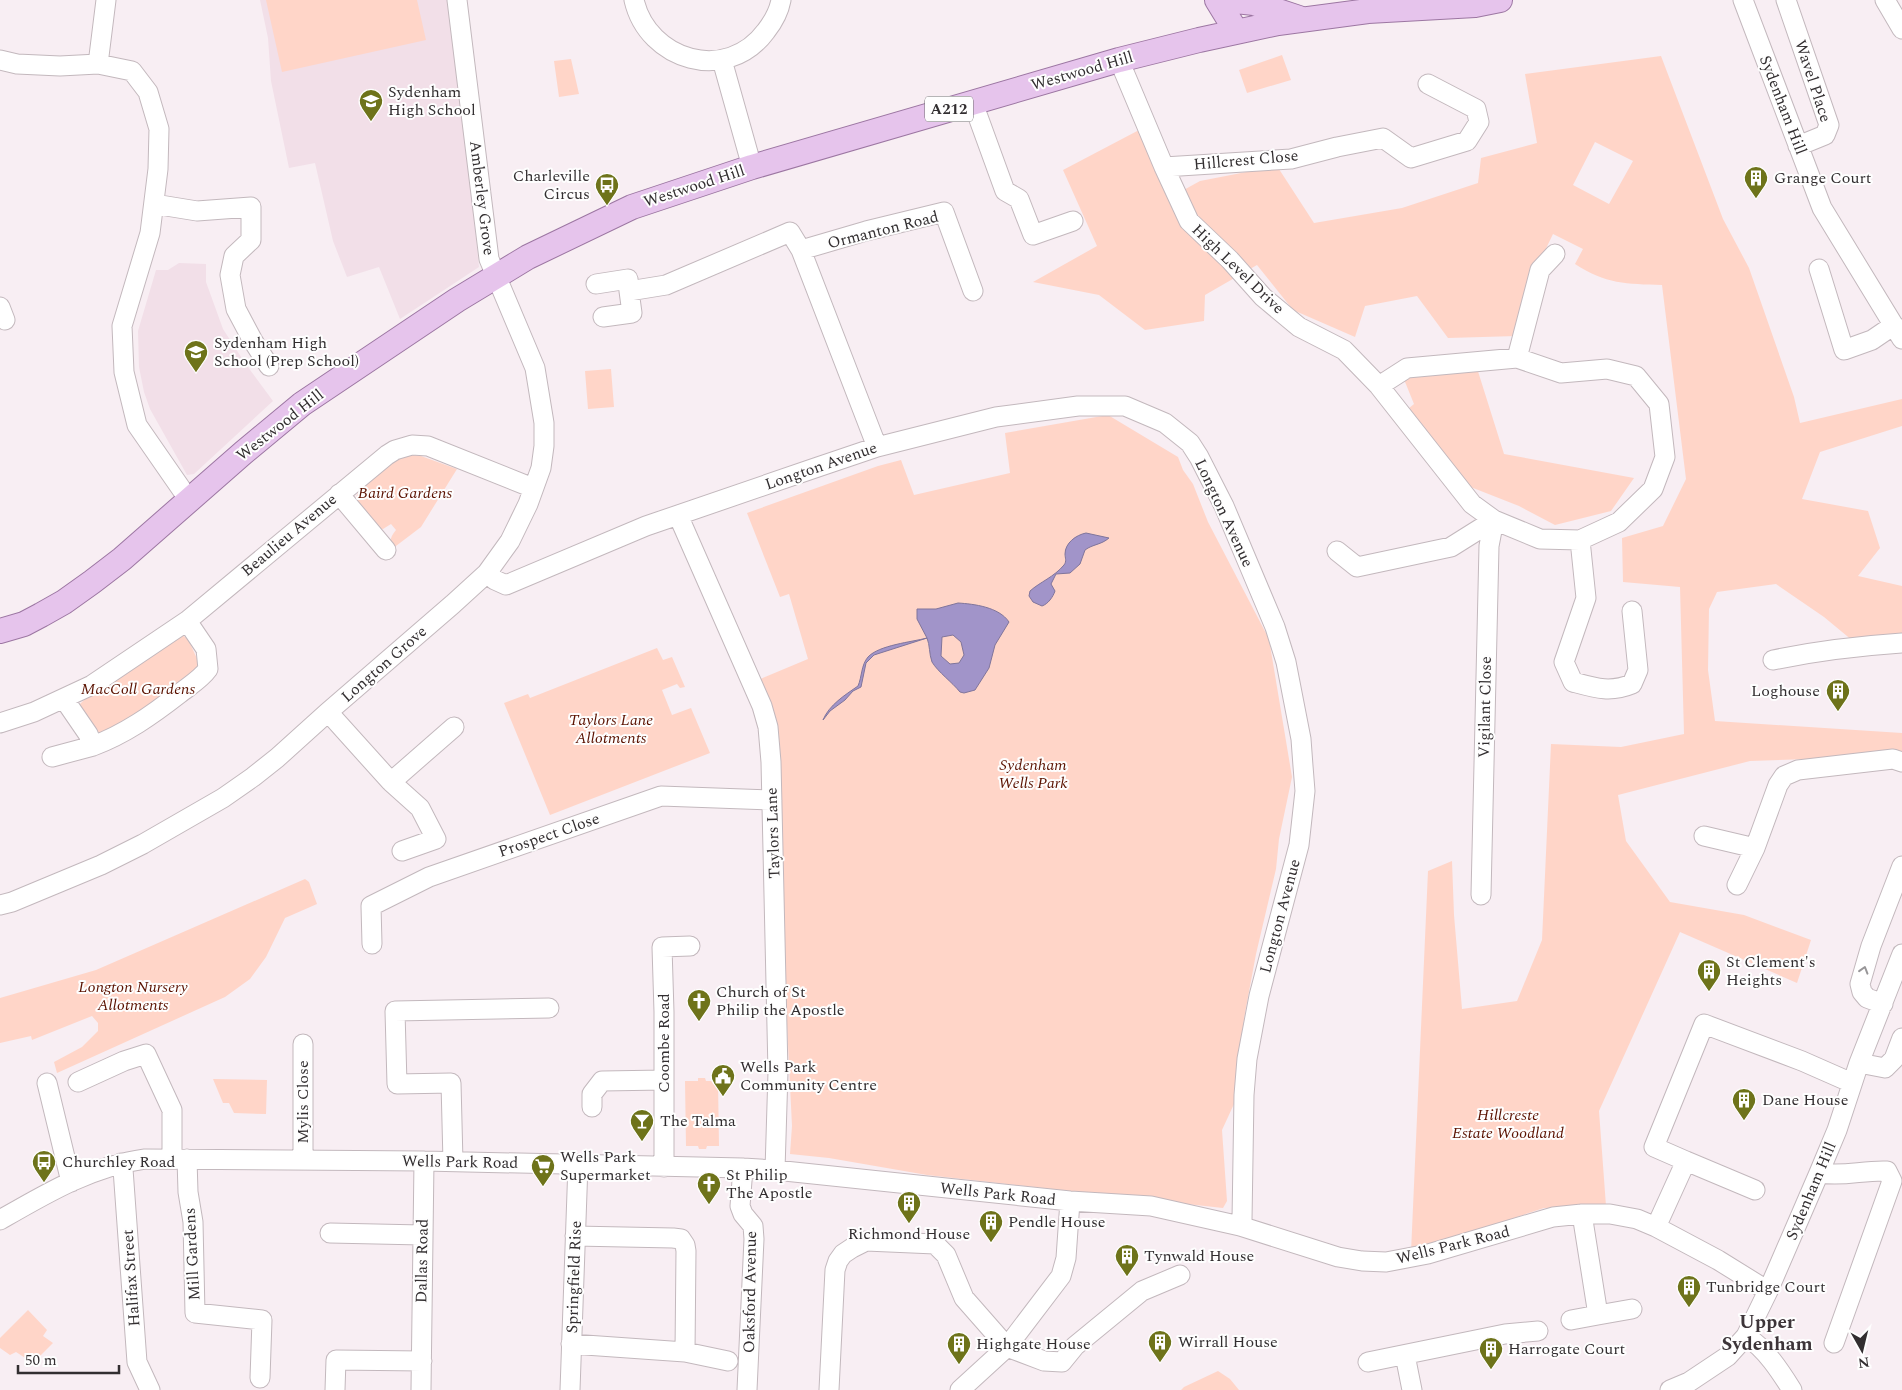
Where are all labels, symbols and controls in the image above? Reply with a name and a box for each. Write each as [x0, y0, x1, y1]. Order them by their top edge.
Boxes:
street label: Wavel Place [1788, 37, 1838, 125]
street label: Westwood Hill [1028, 45, 1136, 97]
street label: Sydenham Hill [1753, 52, 1813, 158]
place label: Sydenham High School [388, 80, 476, 122]
school or university icon: Sydenham High School [358, 88, 384, 122]
road number: A212 [925, 96, 973, 122]
street label: Amberley Grove [463, 139, 501, 257]
street label: Hillcrest Close [1193, 143, 1299, 177]
street label: Westwood Hill [640, 158, 748, 214]
place label: Charleville Circus [513, 164, 590, 206]
building icon: Grange Court [1743, 165, 1769, 199]
place label: Grange Court [1774, 166, 1872, 190]
bus stop icon: Charleville Circus [594, 172, 620, 206]
street label: Ormanton Road [825, 205, 941, 255]
street label: High Level Drive [1186, 218, 1290, 320]
place label: Sydenham High School (Prep School) [214, 331, 359, 373]
school or university icon: Sydenham High School (Prep School) [183, 339, 209, 373]
street label: Westwood Hill [231, 383, 329, 467]
street label: Longton Avenue [762, 436, 880, 496]
street label: Longton Avenue [1188, 455, 1260, 571]
park label: Baird Gardens [358, 481, 452, 505]
street label: Beaulieu Avenue [236, 488, 342, 582]
street label: Longton Grove [336, 620, 432, 708]
street label: Vigilant Close [1472, 656, 1498, 758]
park label: MacColl Gardens [81, 677, 196, 701]
building icon: Loghouse [1825, 678, 1851, 712]
place label: Loghouse [1751, 679, 1820, 703]
park label: Taylors Lane Allotments [569, 708, 653, 750]
park label: Sydenham Wells Park [998, 753, 1068, 795]
street label: Taylors Lane [759, 787, 787, 879]
street label: Prospect Close [495, 806, 603, 864]
street label: Longton Avenue [1253, 856, 1307, 976]
place label: St Clement's Heights [1726, 950, 1816, 992]
building icon: St Clement's Heights [1696, 958, 1722, 992]
one-way arrow [1859, 966, 1869, 974]
park label: Longton Nursery Allotments [78, 975, 188, 1017]
place label: Church of St Philip the Apostle [716, 980, 845, 1022]
church icon: Church of St Philip the Apostle [686, 988, 712, 1022]
street label: Coombe Road [652, 993, 676, 1093]
place label: Wells Park Community Centre [740, 1055, 877, 1097]
street label: Mylis Close [291, 1060, 315, 1144]
public building icon: Wells Park Community Centre [710, 1063, 736, 1097]
building icon: Dane House [1731, 1087, 1757, 1121]
place label: Dane House [1762, 1088, 1849, 1112]
park label: Hillcreste Estate Woodland [1452, 1103, 1564, 1145]
bar icon: The Talma [629, 1108, 655, 1142]
place label: The Talma [660, 1109, 736, 1133]
street label: Sydenham Hill [1779, 1138, 1843, 1244]
place label: Wells Park Supermarket [560, 1145, 651, 1187]
bus stop icon: Churchley Road [31, 1149, 57, 1183]
street label: Wells Park Road [402, 1149, 519, 1175]
place label: Churchley Road [62, 1150, 175, 1174]
supermarket icon: Wells Park Supermarket [530, 1153, 556, 1187]
place label: St Philip The Apostle [726, 1163, 813, 1205]
church icon: St Philip The Apostle [696, 1171, 722, 1205]
street label: Wells Park Road [939, 1176, 1057, 1212]
building icon: Richmond House [896, 1190, 922, 1224]
street label: Mill Gardens [178, 1207, 206, 1301]
building icon: Pendle House [978, 1209, 1004, 1243]
place label: Pendle House [1008, 1210, 1106, 1234]
street label: Dallas Road [409, 1219, 435, 1303]
street label: Wells Park Road [1394, 1219, 1512, 1271]
street label: Springfield Rise [560, 1220, 588, 1334]
place label: Richmond House [848, 1222, 970, 1246]
street label: Halifax Street [116, 1228, 146, 1327]
street label: Oaksford Avenue [737, 1231, 763, 1353]
building icon: Tynwald House [1114, 1243, 1140, 1277]
place label: Tynwald House [1144, 1244, 1254, 1268]
building icon: Tunbridge Court [1676, 1274, 1702, 1308]
place label: Tunbridge Court [1706, 1275, 1826, 1299]
district label: Upper Sydenham [1721, 1308, 1813, 1359]
north arrow [1837, 1325, 1887, 1375]
building icon: Wirrall House [1147, 1329, 1173, 1363]
place label: Wirrall House [1178, 1330, 1278, 1354]
building icon: Highgate House [946, 1331, 972, 1365]
place label: Highgate House [976, 1332, 1091, 1356]
building icon: Harrogate Court [1478, 1336, 1504, 1370]
place label: Harrogate Court [1508, 1337, 1626, 1361]
scale bar [18, 1342, 119, 1374]
text: 50 m [25, 1349, 57, 1372]
text: N [1857, 1351, 1871, 1374]

